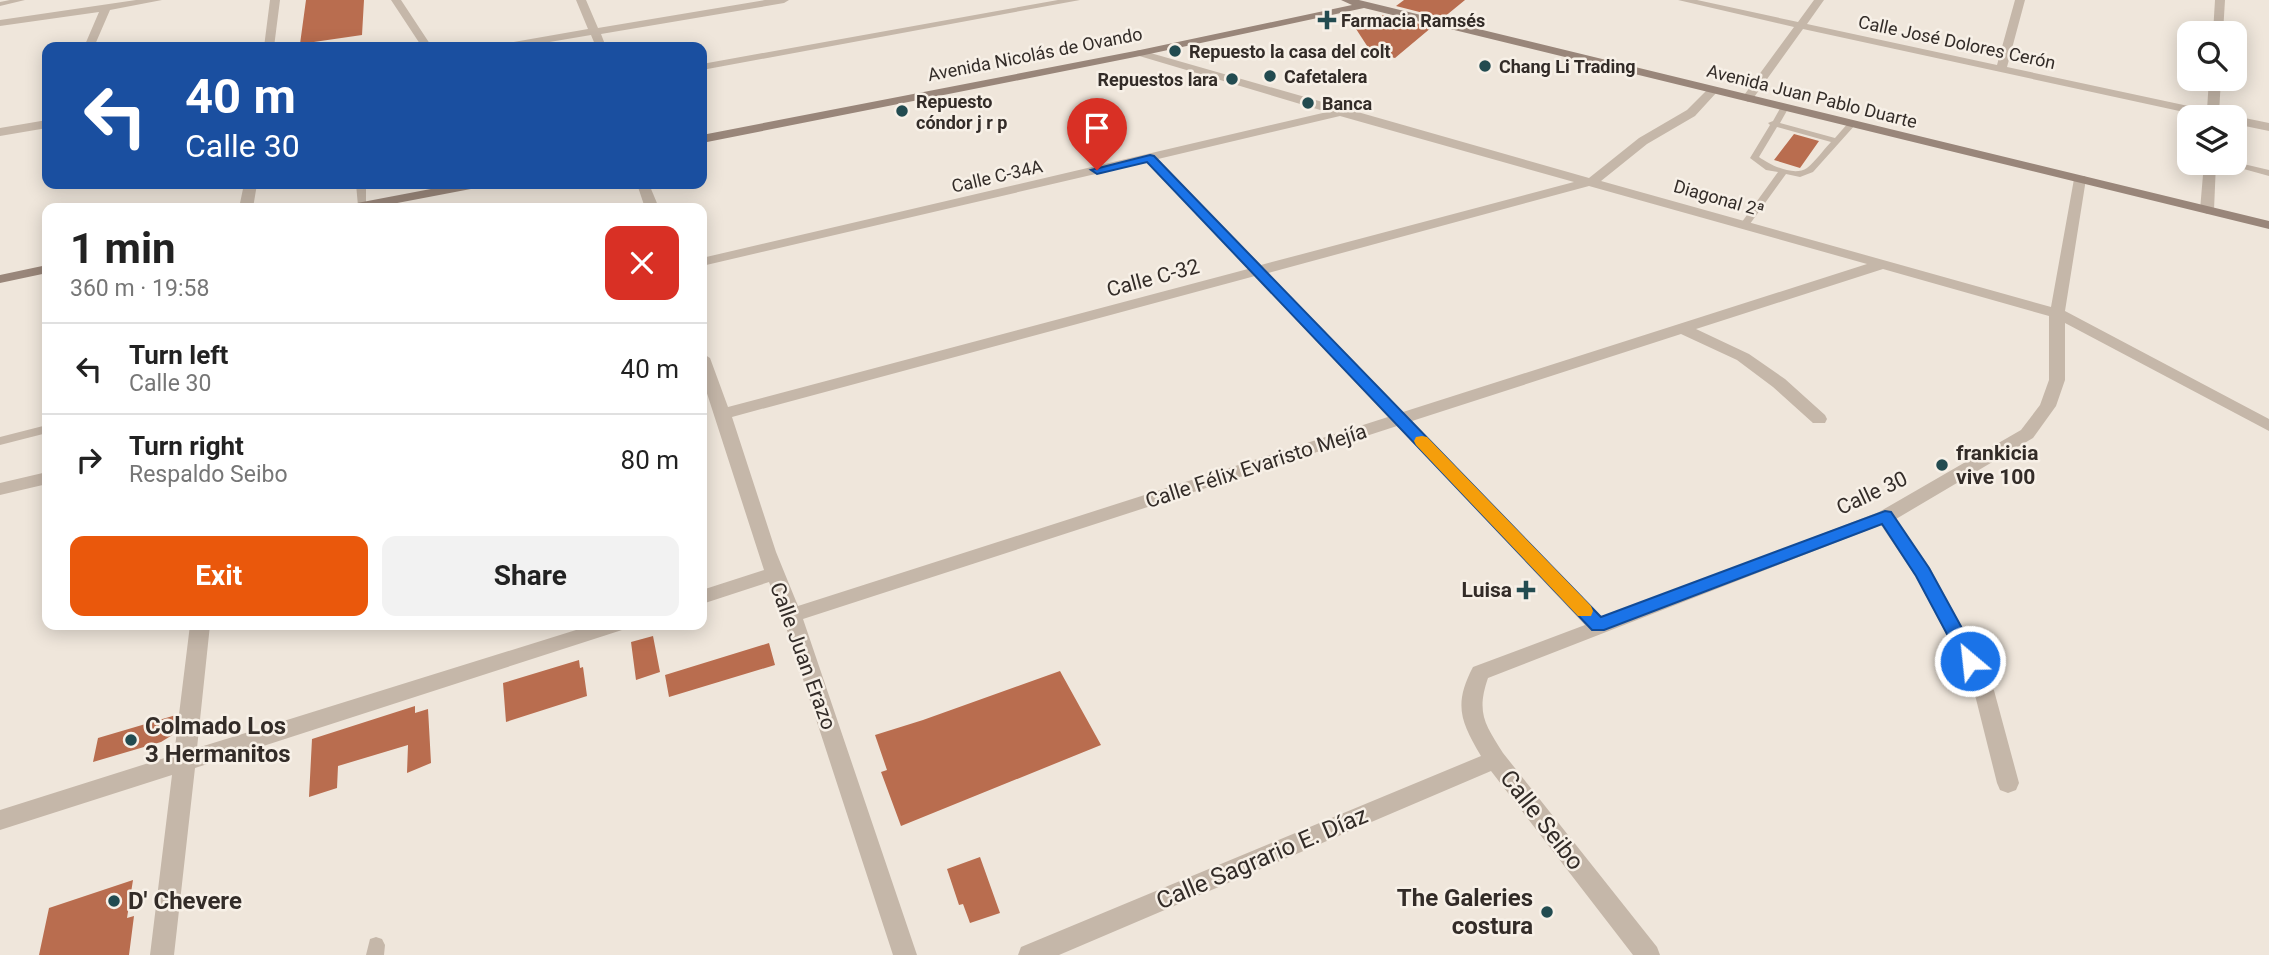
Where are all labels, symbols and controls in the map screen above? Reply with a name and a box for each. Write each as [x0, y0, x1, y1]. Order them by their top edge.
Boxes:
place label: Farmacia Ramsés [1341, 10, 1485, 31]
street label: Calle José Dolores Cerón [1856, 11, 2058, 73]
marker: Farmacia Ramsés [1319, 12, 1335, 28]
map controls [2177, 21, 2247, 175]
button: search [2177, 21, 2247, 91]
street label: Avenida Nicolás de Ovando [926, 23, 1144, 85]
place label: Repuesto la casa del colt [1189, 41, 1391, 62]
marker: Repuesto la casa del colt [1167, 43, 1183, 59]
place label: Chang Li Trading [1499, 56, 1636, 77]
marker: Chang Li Trading [1477, 58, 1493, 74]
street label: Avenida Juan Pablo Duarte [1705, 60, 1919, 132]
place label: Cafetalera [1284, 66, 1368, 87]
text: 40 m [185, 68, 296, 125]
marker: Cafetalera [1262, 68, 1278, 84]
place label: Repuestos lara [1098, 69, 1218, 90]
icon: left [70, 70, 161, 161]
marker: Repuestos lara [1224, 71, 1240, 87]
place label: Repuesto cóndor j r p [916, 91, 1007, 133]
place label: Banca [1322, 93, 1373, 114]
marker: Banca [1300, 95, 1316, 111]
pin [1067, 98, 1127, 170]
marker: Repuesto cóndor j r p [894, 103, 910, 119]
button: layers [2177, 105, 2247, 175]
icon: arrive [1078, 109, 1116, 147]
text: Calle 30 [185, 127, 300, 165]
street label: Calle C-34A [949, 155, 1045, 197]
street label: Diagonal 2ª [1671, 175, 1767, 221]
text: 1 min [70, 224, 176, 273]
button: close [605, 226, 679, 300]
street label: Calle C-32 [1104, 254, 1202, 302]
text: 360 m · 19:58 [70, 275, 209, 302]
text: Turn left [129, 340, 228, 370]
icon: left [70, 350, 108, 388]
text: 40 m [621, 354, 679, 384]
text: Calle 30 [129, 370, 211, 397]
street label: Calle Félix Evaristo Mejía [1142, 419, 1370, 513]
text: Turn right [129, 431, 244, 461]
icon: right [70, 441, 108, 479]
place label: frankicia vive 100 [1956, 441, 2038, 489]
text: 80 m [621, 445, 679, 475]
marker: frankicia vive 100 [1934, 457, 1950, 473]
text: Respaldo Seibo [129, 461, 288, 488]
street label: Calle 30 [1833, 466, 1911, 520]
button: Exit [70, 536, 368, 616]
button: Share [382, 536, 679, 616]
place label: Luisa [1462, 578, 1512, 602]
street label: Calle Juan Erazo [765, 579, 841, 733]
marker: Luisa [1518, 582, 1534, 598]
position arrow [1933, 624, 2007, 698]
place label: Colmado Los 3 Hermanitos [145, 712, 291, 768]
marker: Colmado Los 3 Hermanitos [123, 732, 139, 748]
street label: Calle Seibo [1494, 764, 1590, 876]
street label: Calle Sagrario E. Díaz [1152, 801, 1372, 915]
place label: The Galeries costura [1397, 884, 1533, 940]
place label: D' Chevere [128, 887, 242, 915]
marker: D' Chevere [106, 893, 122, 909]
marker: The Galeries costura [1539, 904, 1555, 920]

